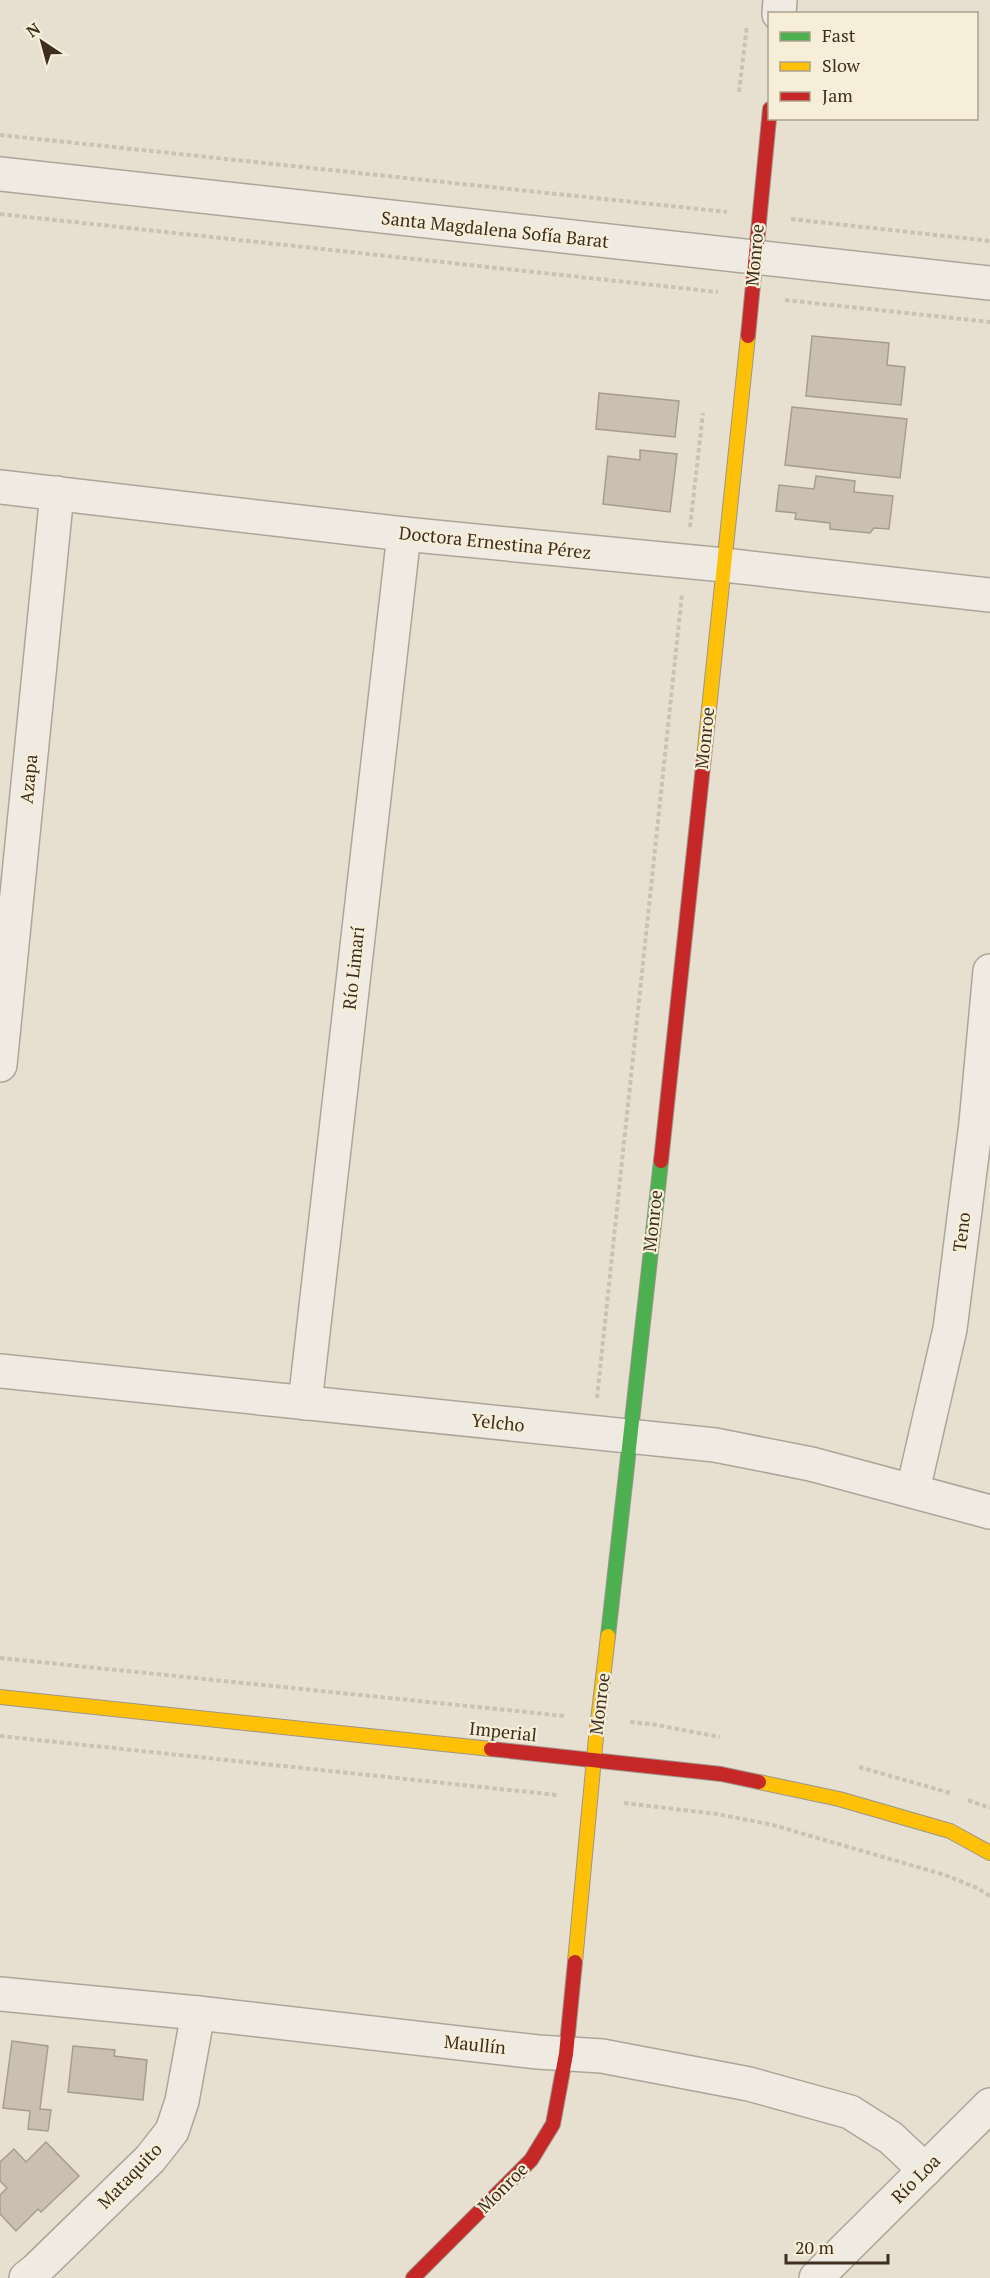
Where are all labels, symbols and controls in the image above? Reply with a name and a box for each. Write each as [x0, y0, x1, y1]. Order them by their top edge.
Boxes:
north arrow [12, 12, 72, 72]
legend [768, 12, 978, 120]
text: N [22, 17, 45, 42]
text: Fast [822, 23, 856, 47]
text: Slow [822, 53, 861, 77]
text: Jam [822, 83, 853, 107]
street label: Santa Magdalena Sofía Barat [380, 205, 611, 253]
street label: Monroe [739, 223, 769, 287]
street label: Doctora Ernestina Pérez [398, 520, 592, 564]
street label: Monroe [689, 706, 719, 770]
street label: Azapa [13, 753, 43, 805]
street label: Río Limarí [337, 925, 369, 1011]
street label: Monroe [637, 1189, 667, 1253]
street label: Teno [947, 1211, 975, 1253]
street label: Yelcho [470, 1407, 526, 1437]
street label: Monroe [583, 1672, 615, 1736]
street label: Imperial [468, 1716, 538, 1746]
street label: Maullín [443, 2029, 507, 2059]
street label: Mataquito [92, 2137, 167, 2213]
street label: Río Loa [886, 2149, 945, 2208]
street label: Monroe [472, 2157, 533, 2218]
scale bar [786, 2227, 888, 2265]
text: 20 m [795, 2235, 835, 2259]

